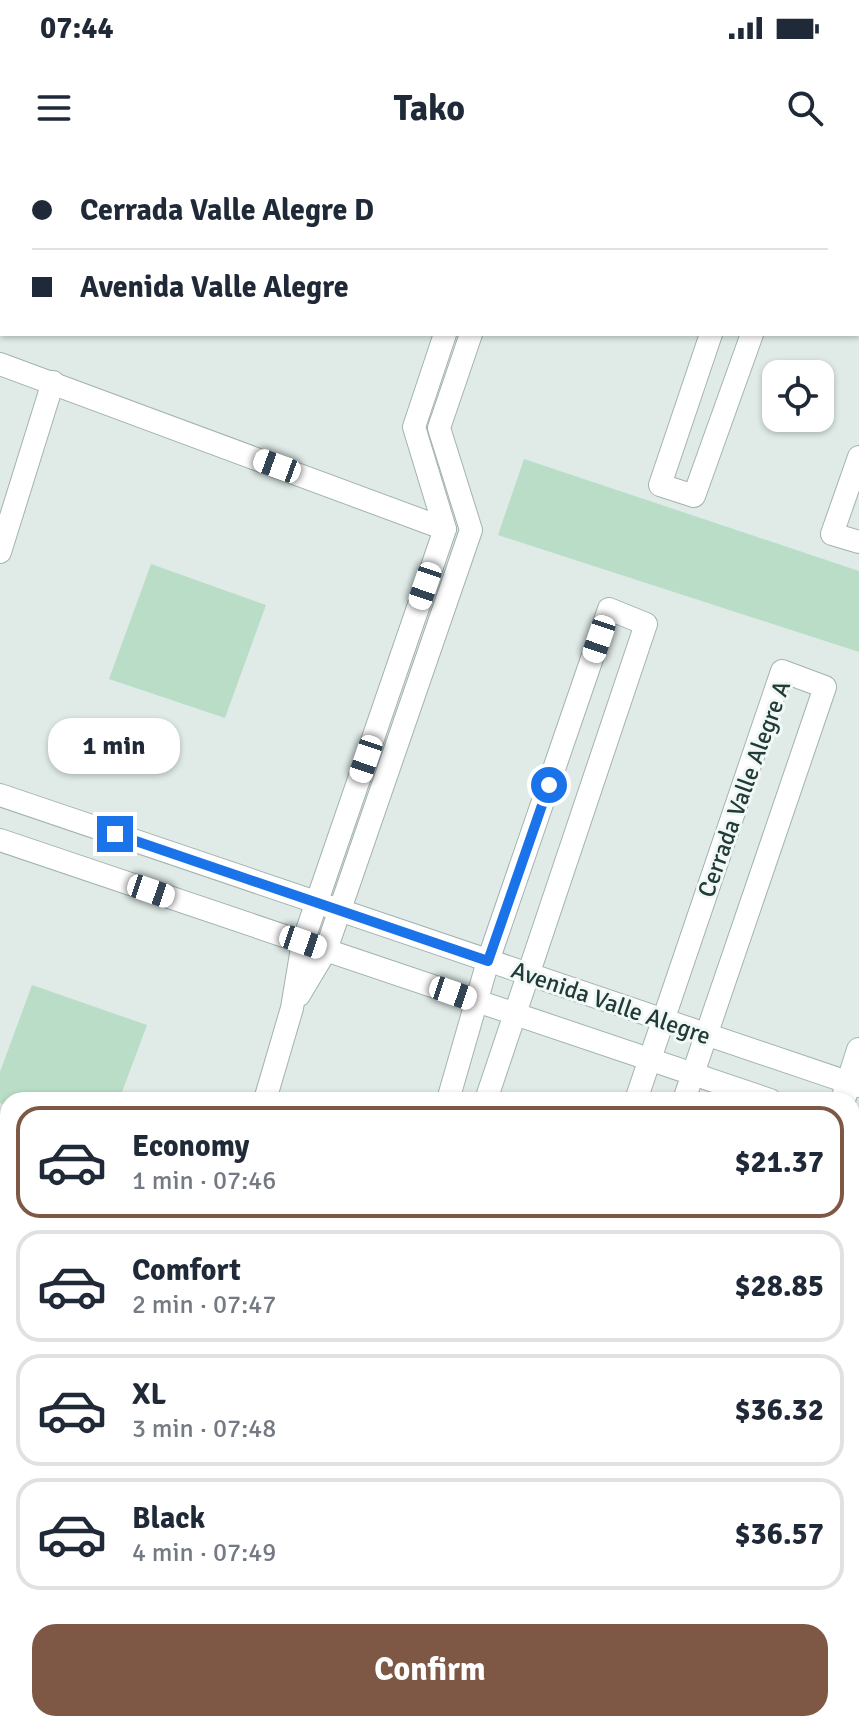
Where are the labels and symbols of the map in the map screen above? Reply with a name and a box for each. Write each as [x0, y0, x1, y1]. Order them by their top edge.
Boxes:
car [250, 447, 304, 485]
car [406, 559, 444, 613]
car [580, 612, 618, 666]
street label: Cerrada Valle Alegre A [691, 676, 797, 901]
callout: 1 min [49, 718, 181, 774]
car [347, 732, 385, 786]
route start [531, 767, 567, 803]
route end [97, 816, 133, 852]
car [124, 872, 178, 910]
car [276, 923, 330, 961]
street label: Avenida Valle Alegre [507, 955, 715, 1051]
car [426, 974, 480, 1012]

